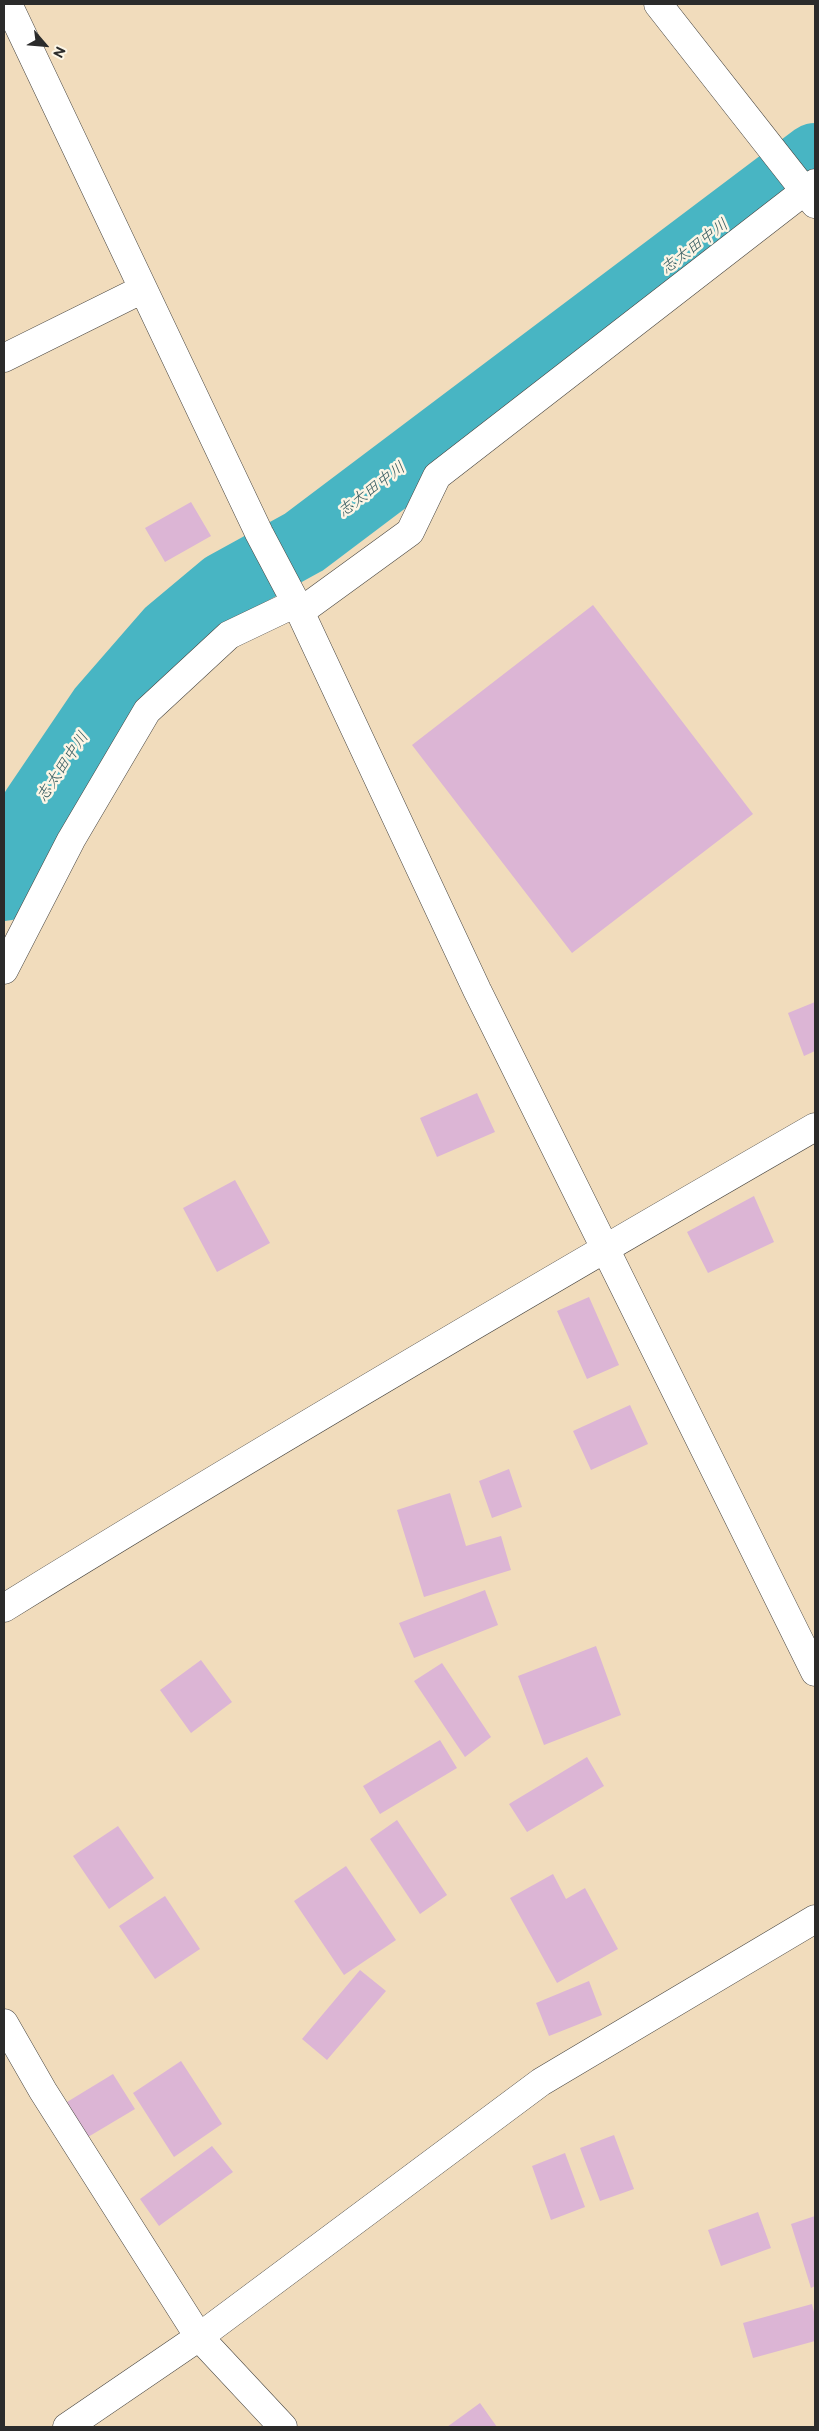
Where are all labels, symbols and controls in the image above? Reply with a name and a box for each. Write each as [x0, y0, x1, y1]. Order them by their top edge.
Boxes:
north arrow [20, 20, 70, 70]
text: N [49, 43, 69, 61]
water label: 志太田中川 [657, 215, 733, 279]
water label: 志太田中川 [334, 458, 410, 522]
water label: 志太田中川 [33, 728, 93, 806]

